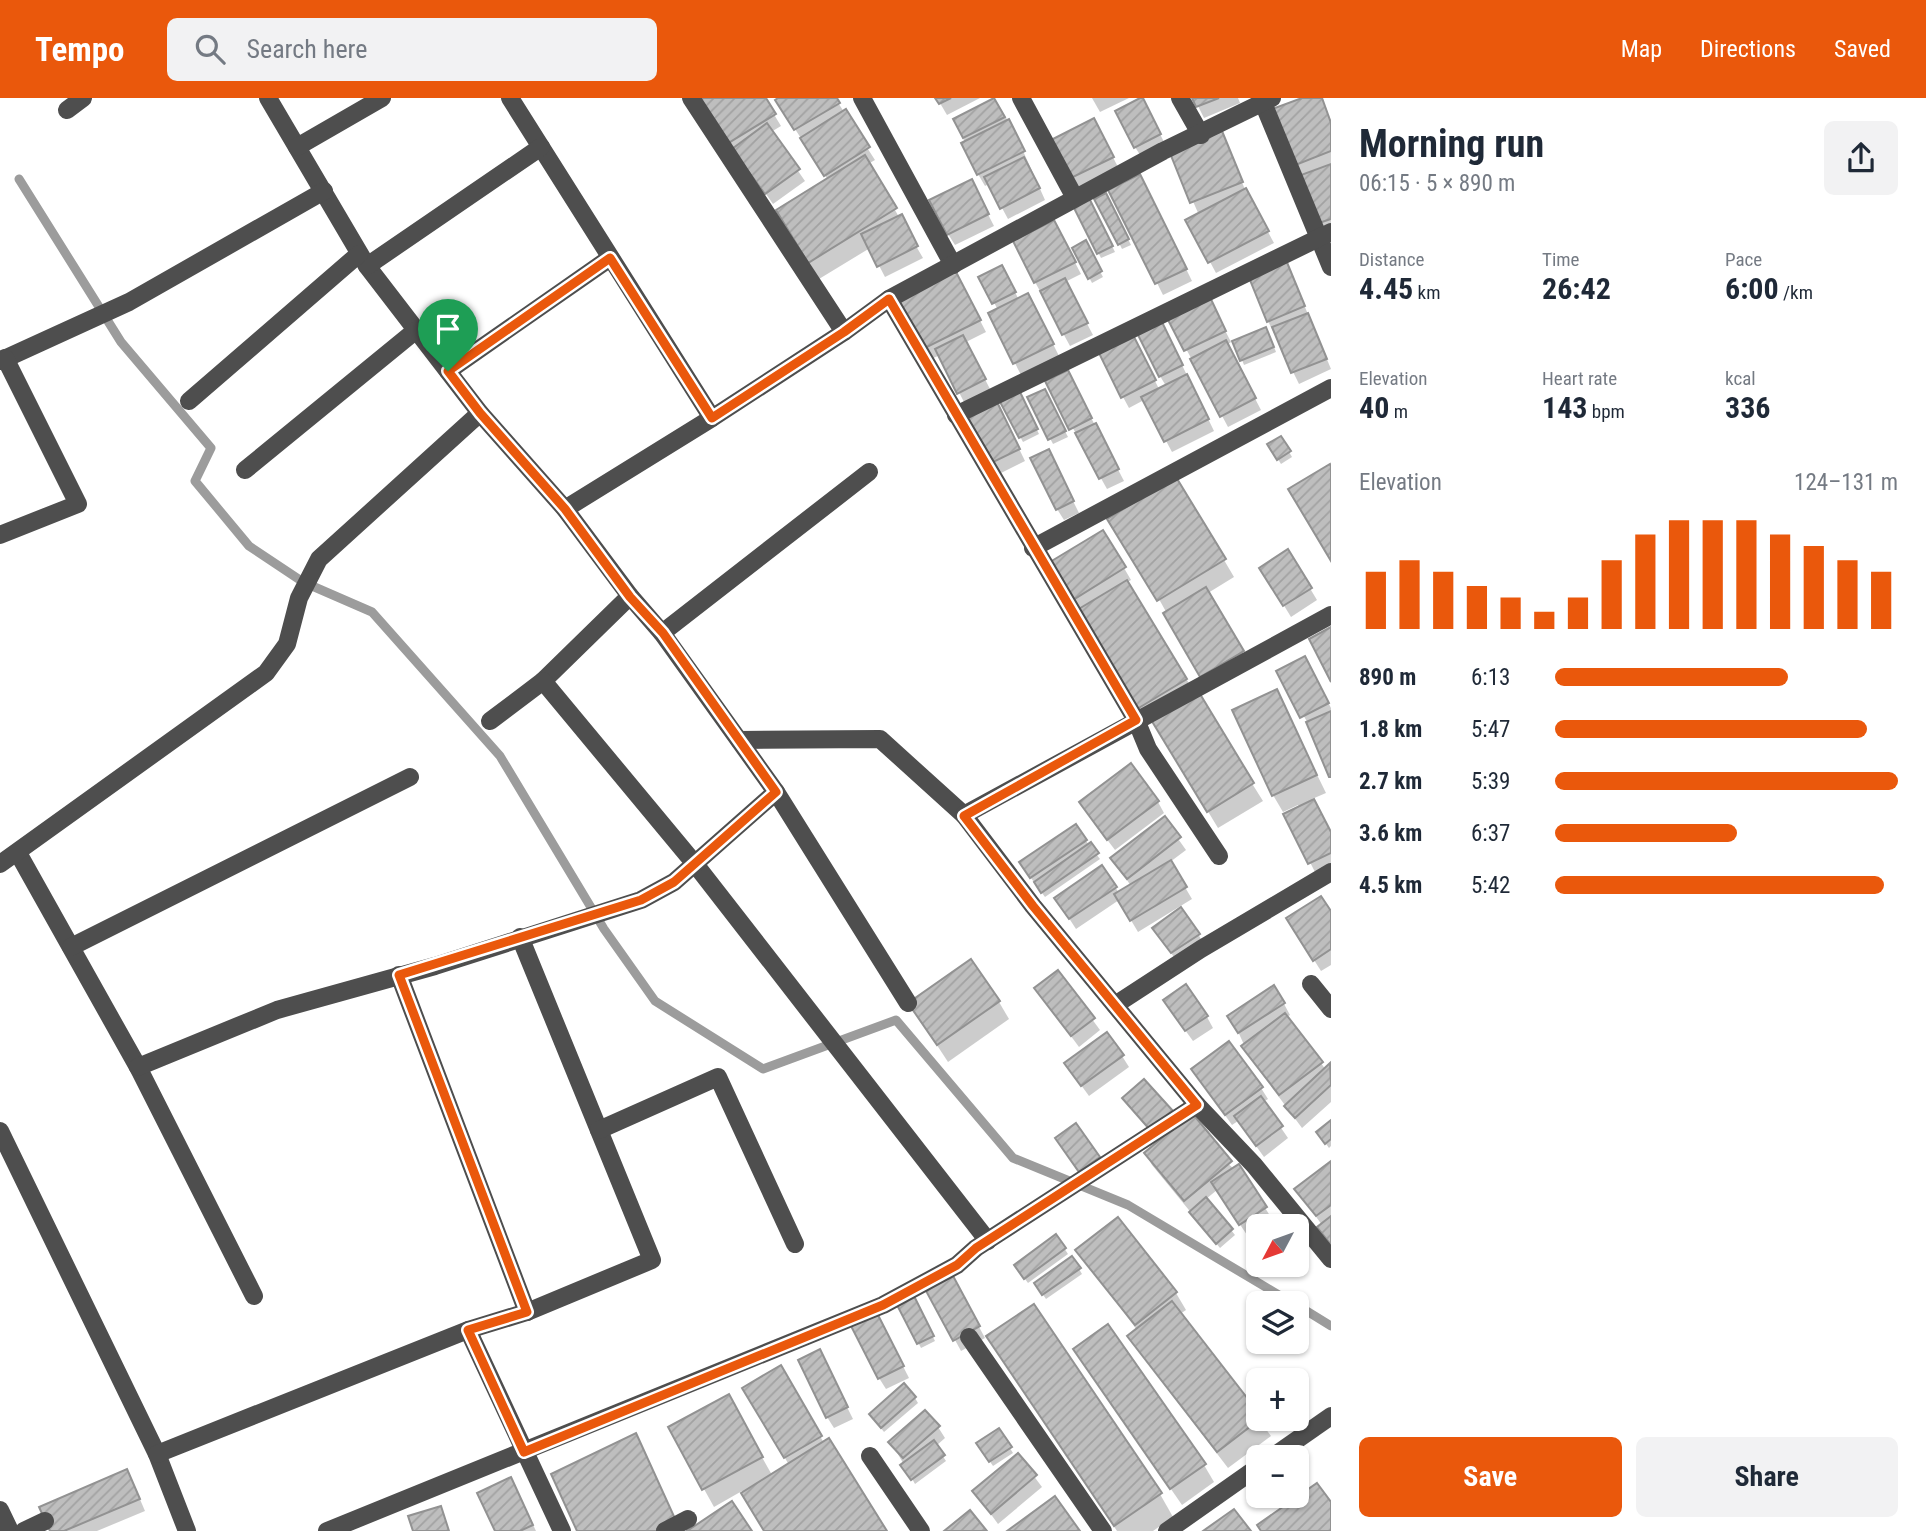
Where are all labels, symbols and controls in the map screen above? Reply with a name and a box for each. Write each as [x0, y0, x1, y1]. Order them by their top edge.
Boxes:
search box [167, 18, 657, 81]
text: Tempo [35, 30, 125, 69]
icon: search [191, 30, 229, 68]
text: Search here [247, 34, 367, 64]
text: Map [1621, 35, 1662, 63]
text: Directions [1700, 35, 1796, 63]
text: Saved [1834, 35, 1891, 63]
button: share [1824, 121, 1898, 195]
text: Morning run [1359, 122, 1544, 166]
text: 06:15 · 5 × 890 m [1359, 170, 1515, 197]
text: Distance [1359, 248, 1424, 271]
text: Time [1542, 248, 1579, 271]
text: Pace [1725, 248, 1762, 271]
text: 4.45 [1359, 271, 1413, 306]
text: 26:42 [1542, 271, 1611, 306]
text: 6:00 [1725, 271, 1779, 306]
text: km [1413, 281, 1440, 304]
text: /km [1779, 281, 1813, 304]
pin [418, 299, 478, 371]
icon: arrive [429, 310, 467, 348]
text: Elevation [1359, 367, 1427, 390]
text: Heart rate [1542, 367, 1617, 390]
text: kcal [1725, 367, 1756, 390]
text: 40 [1359, 390, 1389, 425]
text: 143 [1542, 390, 1587, 425]
text: 336 [1725, 390, 1770, 425]
text: m [1389, 400, 1408, 423]
text: bpm [1587, 400, 1625, 423]
text: Elevation [1359, 469, 1442, 496]
text: 124–131 m [1794, 469, 1898, 496]
text: 890 m [1359, 664, 1416, 691]
text: 6:13 [1471, 664, 1510, 691]
text: 1.8 km [1359, 716, 1422, 743]
text: 5:47 [1471, 716, 1510, 743]
text: 2.7 km [1359, 768, 1422, 795]
text: 5:39 [1471, 768, 1510, 795]
text: 3.6 km [1359, 820, 1422, 847]
text: 6:37 [1471, 820, 1510, 847]
text: 4.5 km [1359, 872, 1422, 899]
text: 5:42 [1471, 872, 1510, 899]
north arrow [1246, 1214, 1309, 1278]
map controls [1246, 1214, 1309, 1508]
button: layers [1246, 1291, 1309, 1354]
button: + [1246, 1368, 1309, 1431]
button: Save [1359, 1437, 1622, 1517]
button: Share [1636, 1437, 1898, 1517]
button: − [1246, 1445, 1309, 1508]

